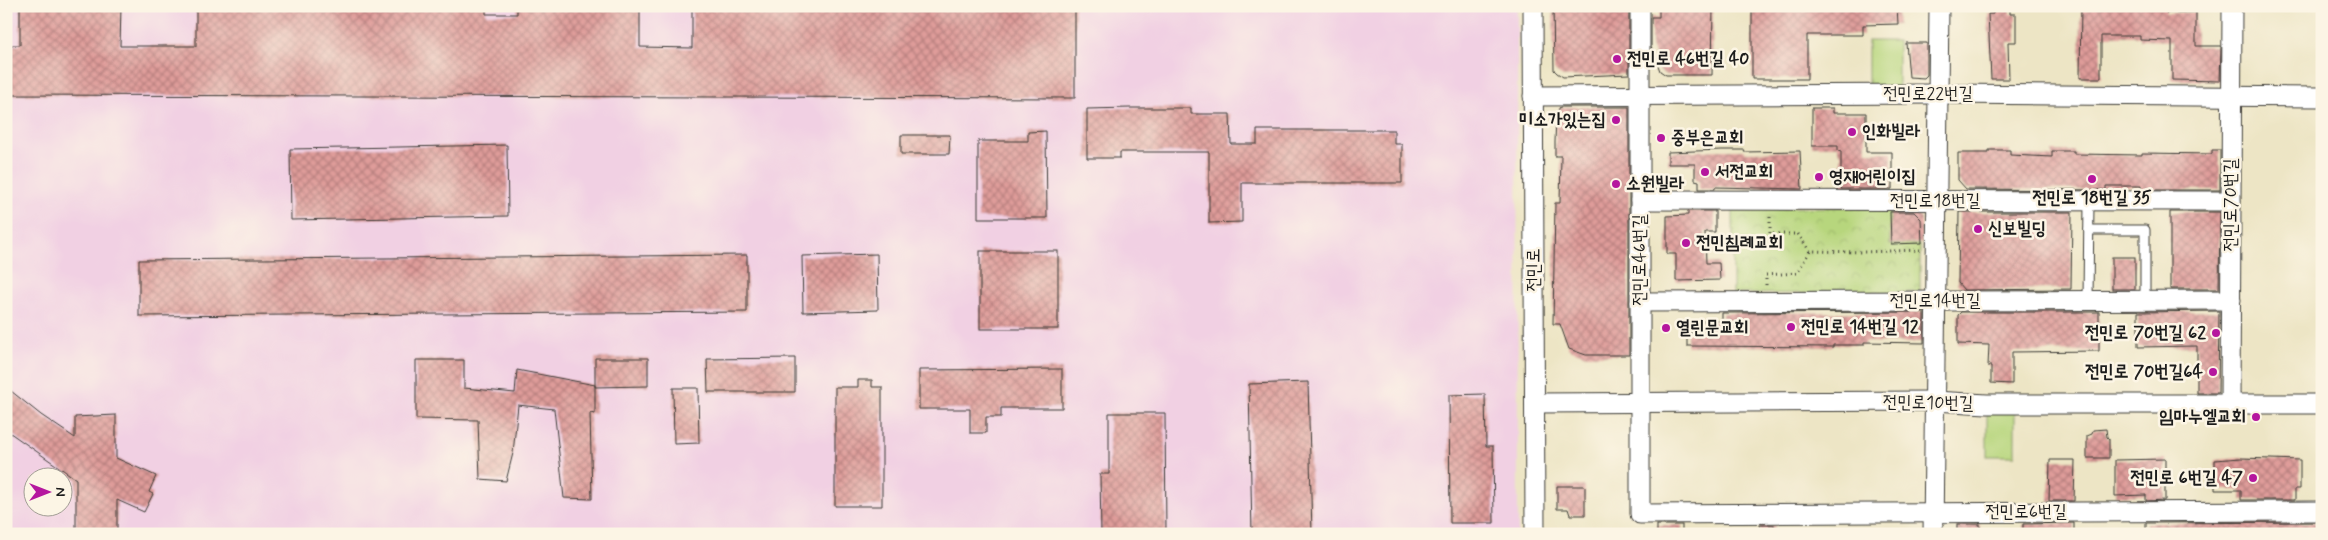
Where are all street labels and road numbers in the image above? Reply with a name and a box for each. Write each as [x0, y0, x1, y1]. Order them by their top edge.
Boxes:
street label: 전민로22번길 [1883, 82, 1974, 106]
street label: 전민로70번길 [2219, 158, 2243, 252]
street label: 전민로18번길 [1890, 189, 1981, 213]
street label: 전민로46번길 [1628, 213, 1652, 306]
street label: 전민로 [1522, 248, 1546, 292]
street label: 전민로14번길 [1890, 289, 1981, 313]
street label: 전민로10번길 [1883, 390, 1974, 416]
street label: 전민로6번길 [1985, 500, 2067, 524]

